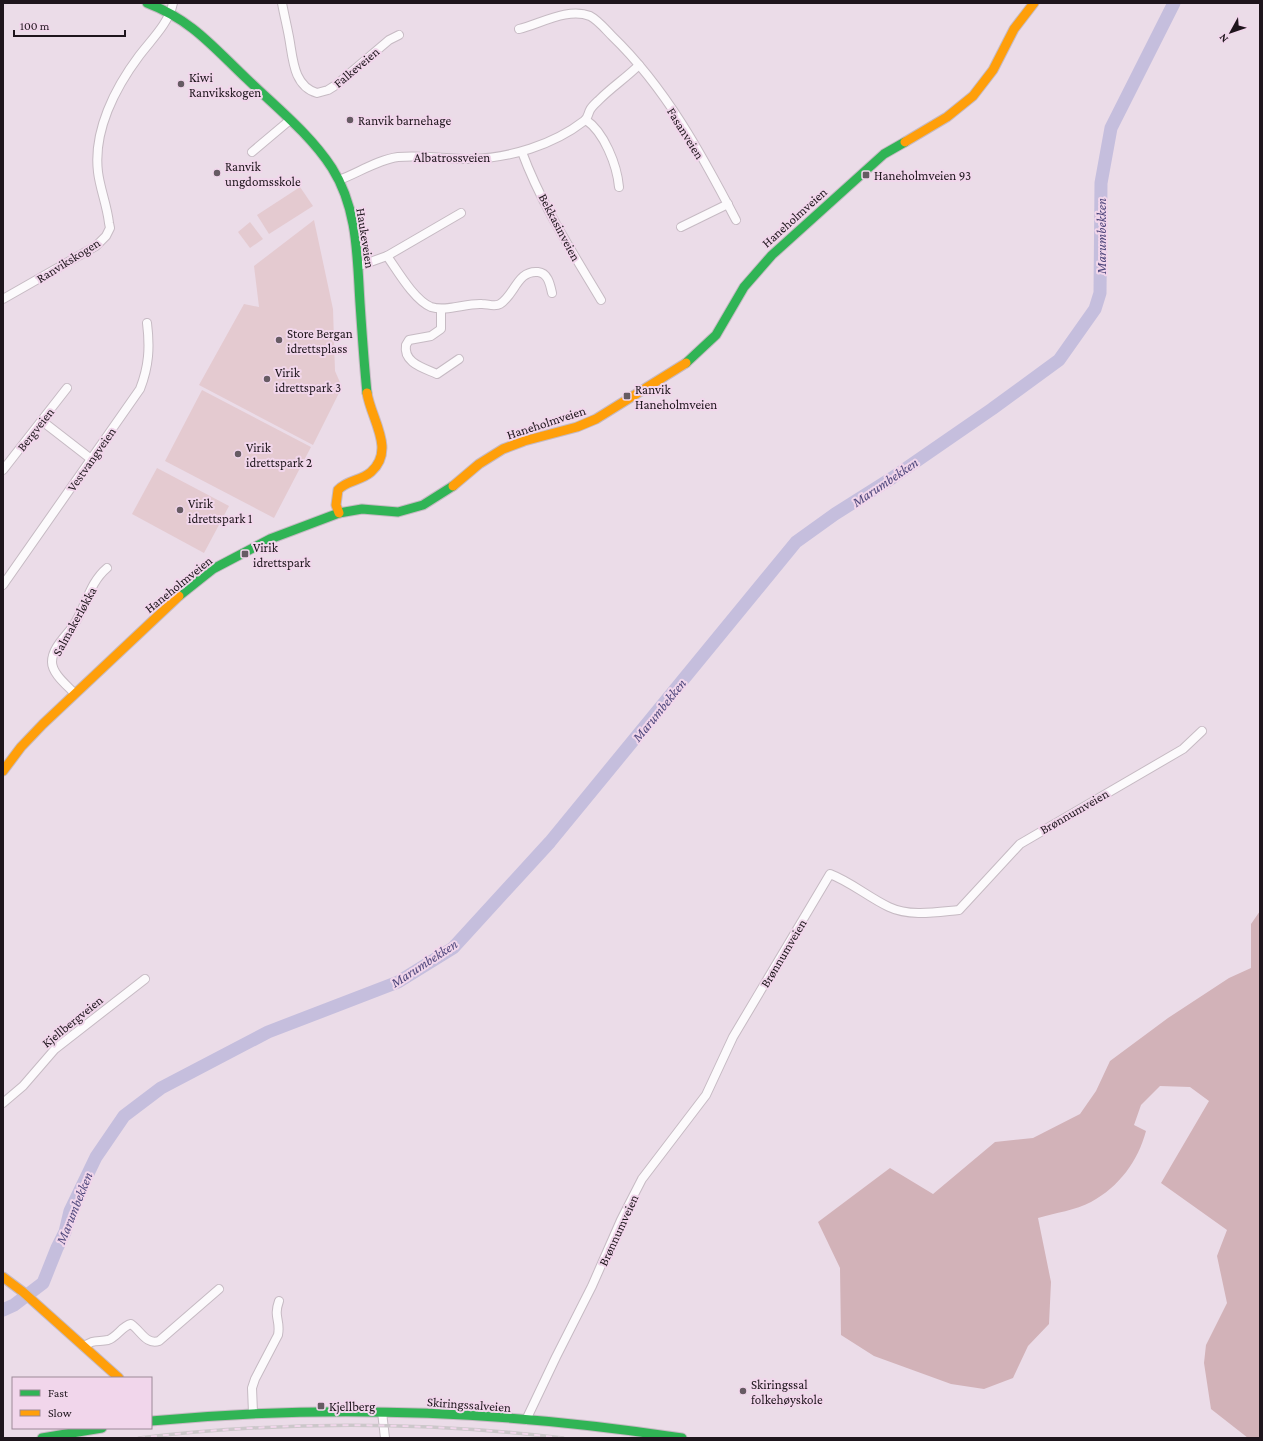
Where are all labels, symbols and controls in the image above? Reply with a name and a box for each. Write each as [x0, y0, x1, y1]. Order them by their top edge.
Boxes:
scale bar [14, 12, 125, 38]
north arrow [1211, 12, 1251, 52]
text: 100 m [20, 19, 50, 33]
text: N [1216, 31, 1230, 45]
street label: Falkeveien [330, 44, 382, 91]
place label: Kiwi Ranvikskogen [189, 70, 261, 100]
marker: Kiwi Ranvikskogen [176, 79, 186, 89]
street label: Fasanveien [664, 105, 707, 162]
place label: Ranvik barnehage [358, 113, 451, 128]
marker: Ranvik barnehage [345, 115, 355, 125]
street label: Albatrossveien [414, 150, 490, 165]
place label: Ranvik ungdomsskole [225, 159, 301, 189]
marker: Ranvik ungdomsskole [212, 168, 222, 178]
place label: Haneholmveien 93 [874, 168, 971, 183]
marker: Haneholmveien 93 [861, 170, 871, 180]
street label: Haneholmveien [759, 184, 830, 250]
street label: Bekkasinveien [535, 191, 584, 264]
water label: Marumbekken [1093, 198, 1109, 275]
street label: Haukeveien [353, 207, 378, 269]
street label: Ranvikskogen [34, 235, 103, 286]
place label: Store Bergan idrettsplass [287, 326, 353, 356]
marker: Store Bergan idrettsplass [274, 335, 284, 345]
place label: Virik idrettspark 3 [275, 365, 341, 395]
marker: Virik idrettspark 3 [262, 374, 272, 384]
place label: Ranvik Haneholmveien [635, 382, 717, 412]
marker: Ranvik Haneholmveien [622, 391, 632, 401]
street label: Haneholmveien [505, 403, 588, 442]
street label: Bergveien [14, 405, 57, 454]
street label: Vestvangveien [64, 424, 119, 494]
place label: Virik idrettspark 2 [246, 440, 312, 470]
marker: Virik idrettspark 2 [233, 449, 243, 459]
water label: Marumbekken [848, 454, 921, 511]
place label: Virik idrettspark 1 [188, 496, 252, 526]
marker: Virik idrettspark 1 [175, 505, 185, 515]
place label: Virik idrettspark [253, 540, 311, 570]
marker: Virik idrettspark [240, 549, 250, 559]
street label: Haneholmveien [142, 553, 215, 616]
street label: Salmakerløkka [49, 584, 100, 658]
water label: Marumbekken [628, 675, 689, 745]
street label: Brønnumveien [1037, 786, 1111, 837]
street label: Brønnumveien [757, 916, 810, 990]
water label: Marumbekken [387, 935, 460, 991]
street label: Kjellbergveien [39, 992, 106, 1051]
water label: Marumbekken [52, 1170, 96, 1247]
street label: Brønnumveien [595, 1192, 642, 1268]
legend [12, 1377, 152, 1429]
place label: Skiringssal folkehøyskole [751, 1377, 823, 1407]
text: Fast [48, 1386, 69, 1400]
marker: Skiringssal folkehøyskole [738, 1386, 748, 1396]
street label: Skiringssalveien [426, 1394, 512, 1415]
place label: Kjellberg [329, 1399, 376, 1415]
marker: Kjellberg [316, 1401, 326, 1411]
text: Slow [48, 1406, 72, 1420]

